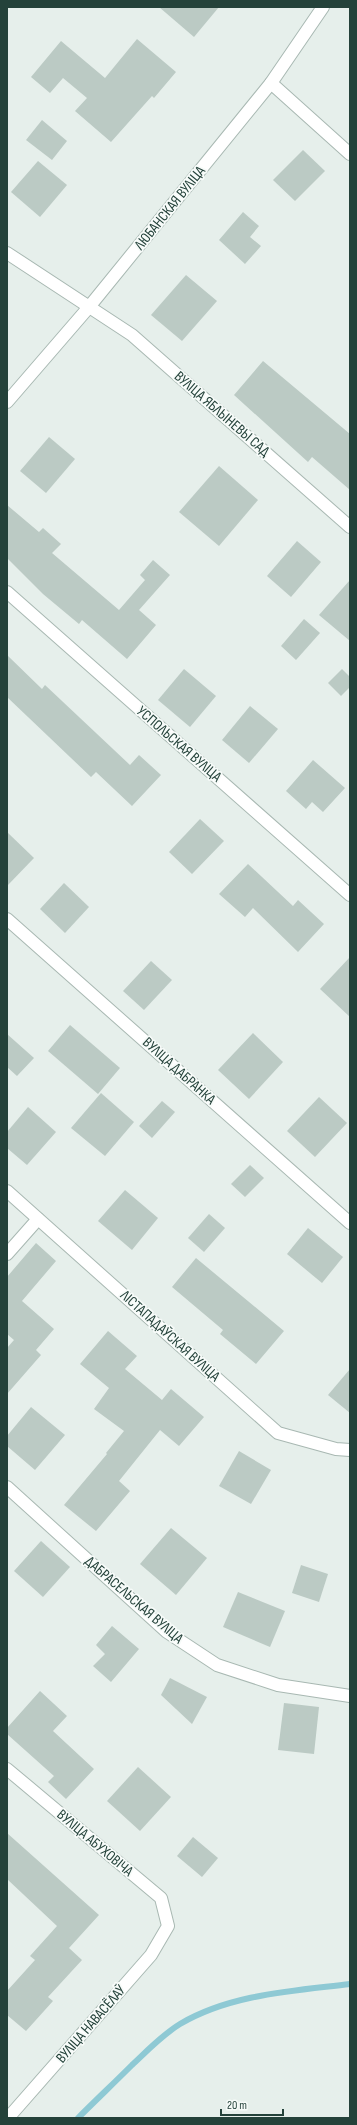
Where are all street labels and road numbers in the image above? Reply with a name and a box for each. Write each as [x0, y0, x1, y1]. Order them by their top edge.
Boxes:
street label: ЛЮБАНСКАЯ ВУЛІЦА [130, 162, 210, 255]
street label: ВУЛІЦА ЯБЛЫНЕВЫ САД [170, 367, 275, 461]
street label: УСПОЛЬСКАЯ ВУЛІЦА [133, 702, 226, 787]
street label: ВУЛІЦА ДАБРАНКА [138, 1033, 220, 1109]
street label: ЛІСТАПАДАЎСКАЯ ВУЛІЦА [115, 1286, 224, 1386]
street label: ДАБРАСЕЛЬСКАЯ ВУЛІЦА [81, 1552, 188, 1648]
street label: ВУЛІЦА АБУХОВІЧА [53, 1805, 138, 1881]
street label: ВУЛІЦА НАВАСЁЛАЎ [52, 1981, 130, 2067]

